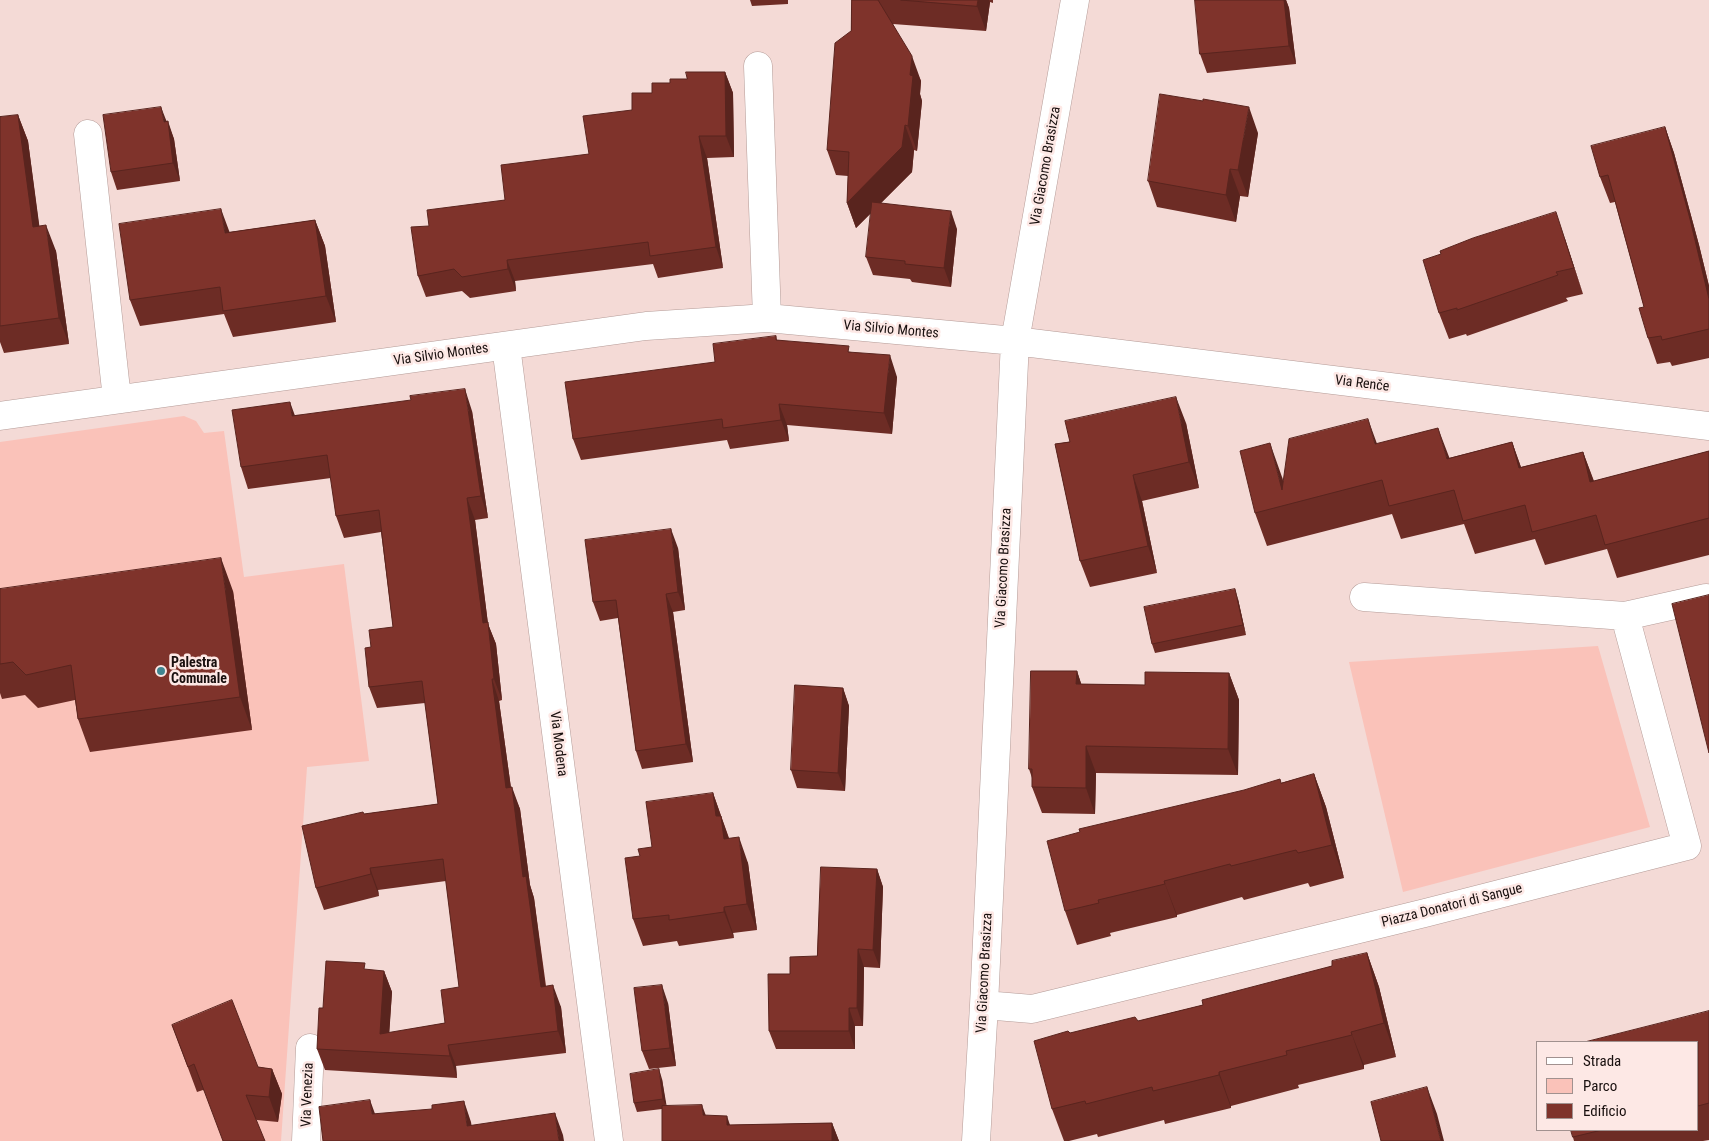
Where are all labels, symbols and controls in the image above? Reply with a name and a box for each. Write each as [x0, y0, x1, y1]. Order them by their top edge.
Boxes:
street label: Via Giacomo Brasizza [1027, 105, 1065, 227]
street label: Via Silvio Montes [843, 317, 939, 343]
street label: Via Silvio Montes [393, 340, 489, 370]
street label: Via Renče [1334, 372, 1390, 396]
street label: Via Giacomo Brasizza [992, 507, 1016, 629]
place label: Palestra Comunale [171, 655, 227, 688]
marker: Palestra Comunale [155, 665, 167, 677]
street label: Via Modena [546, 710, 570, 778]
street label: Piazza Donatori di Sangue [1380, 880, 1524, 932]
street label: Via Giacomo Brasizza [973, 912, 997, 1034]
legend [1536, 1041, 1699, 1131]
text: Strada [1583, 1052, 1621, 1070]
street label: Via Venezia [298, 1062, 318, 1128]
text: Parco [1583, 1077, 1617, 1095]
text: Edificio [1583, 1102, 1626, 1120]

